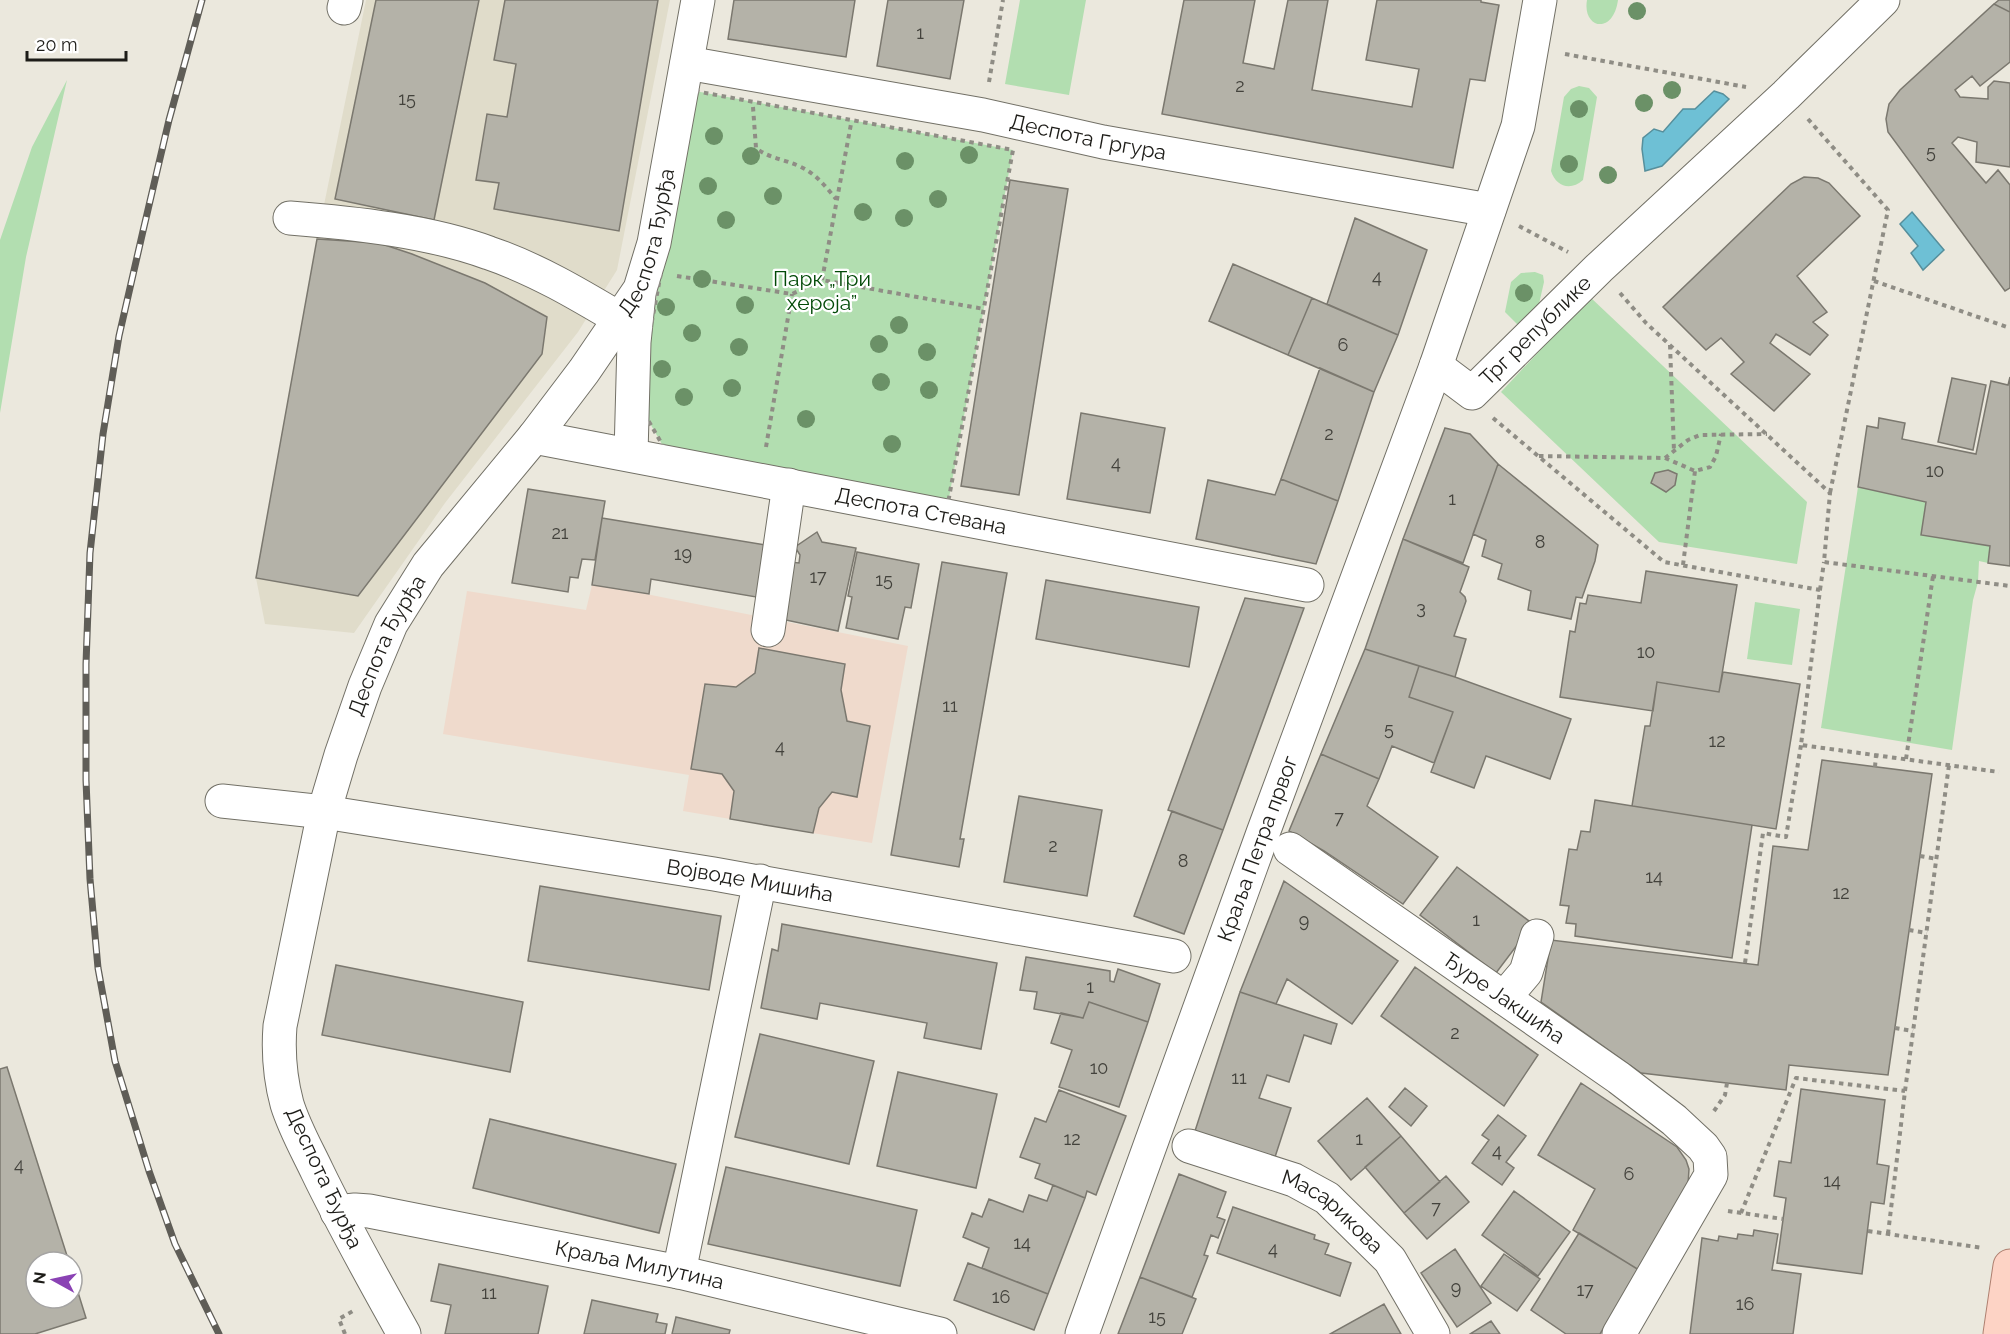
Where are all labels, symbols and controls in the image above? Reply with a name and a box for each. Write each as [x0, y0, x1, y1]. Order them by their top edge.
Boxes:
house number: 1 [916, 22, 924, 43]
scale bar [27, 24, 126, 62]
text: 20 m [36, 34, 78, 55]
house number: 2 [1235, 75, 1245, 96]
house number: 15 [398, 88, 416, 109]
street label: Деспота Гргура [1008, 108, 1168, 165]
house number: 5 [1926, 141, 1936, 162]
street label: Деспота Ђурђа [612, 166, 679, 320]
park label: Парк „Три хероја” [773, 266, 871, 315]
house number: 4 [1372, 266, 1382, 287]
street label: Трг републике [1474, 270, 1596, 390]
house number: 6 [1338, 334, 1349, 355]
house number: 2 [1324, 423, 1334, 444]
house number: 4 [1111, 452, 1121, 473]
house number: 10 [1926, 460, 1944, 481]
street label: Деспота Стевана [833, 482, 1009, 539]
house number: 1 [1448, 488, 1456, 509]
house number: 21 [551, 522, 569, 543]
house number: 8 [1535, 531, 1545, 552]
house number: 19 [674, 543, 692, 564]
house number: 17 [809, 566, 827, 587]
house number: 15 [875, 569, 893, 590]
street label: Деспота Ђурђа [343, 570, 431, 719]
house number: 3 [1416, 597, 1426, 618]
house number: 10 [1637, 641, 1655, 662]
house number: 11 [942, 695, 958, 716]
house number: 5 [1384, 718, 1394, 739]
house number: 12 [1708, 730, 1726, 751]
house number: 4 [775, 736, 785, 757]
street label: Краља Петра првог [1212, 752, 1303, 945]
house number: 7 [1334, 807, 1344, 828]
house number: 2 [1048, 835, 1058, 856]
house number: 8 [1178, 850, 1188, 871]
street label: Војводе Мишића [665, 854, 835, 907]
house number: 14 [1645, 866, 1663, 887]
house number: 12 [1832, 882, 1850, 903]
house number: 1 [1472, 909, 1480, 930]
house number: 9 [1299, 910, 1309, 931]
street label: Ђуре Јакшића [1439, 947, 1570, 1049]
house number: 1 [1086, 976, 1094, 997]
house number: 2 [1450, 1022, 1460, 1043]
house number: 10 [1090, 1057, 1108, 1078]
house number: 11 [1231, 1067, 1247, 1088]
street label: Деспота Ђурђа [281, 1103, 368, 1253]
house number: 12 [1063, 1128, 1081, 1149]
house number: 1 [1355, 1128, 1363, 1149]
house number: 4 [1492, 1140, 1502, 1161]
house number: 4 [14, 1154, 24, 1175]
house number: 6 [1624, 1163, 1635, 1184]
street label: Масарикова [1279, 1164, 1389, 1258]
house number: 14 [1823, 1170, 1841, 1191]
house number: 7 [1431, 1197, 1441, 1218]
house number: 14 [1013, 1232, 1031, 1253]
street label: Краља Милутина [553, 1235, 727, 1294]
house number: 4 [1268, 1238, 1278, 1259]
north arrow [24, 1250, 84, 1310]
text: N [29, 1271, 50, 1285]
house number: 9 [1451, 1277, 1461, 1298]
house number: 17 [1576, 1279, 1594, 1300]
house number: 11 [481, 1282, 497, 1303]
house number: 16 [992, 1286, 1010, 1307]
house number: 16 [1736, 1293, 1754, 1314]
house number: 15 [1148, 1306, 1166, 1327]

